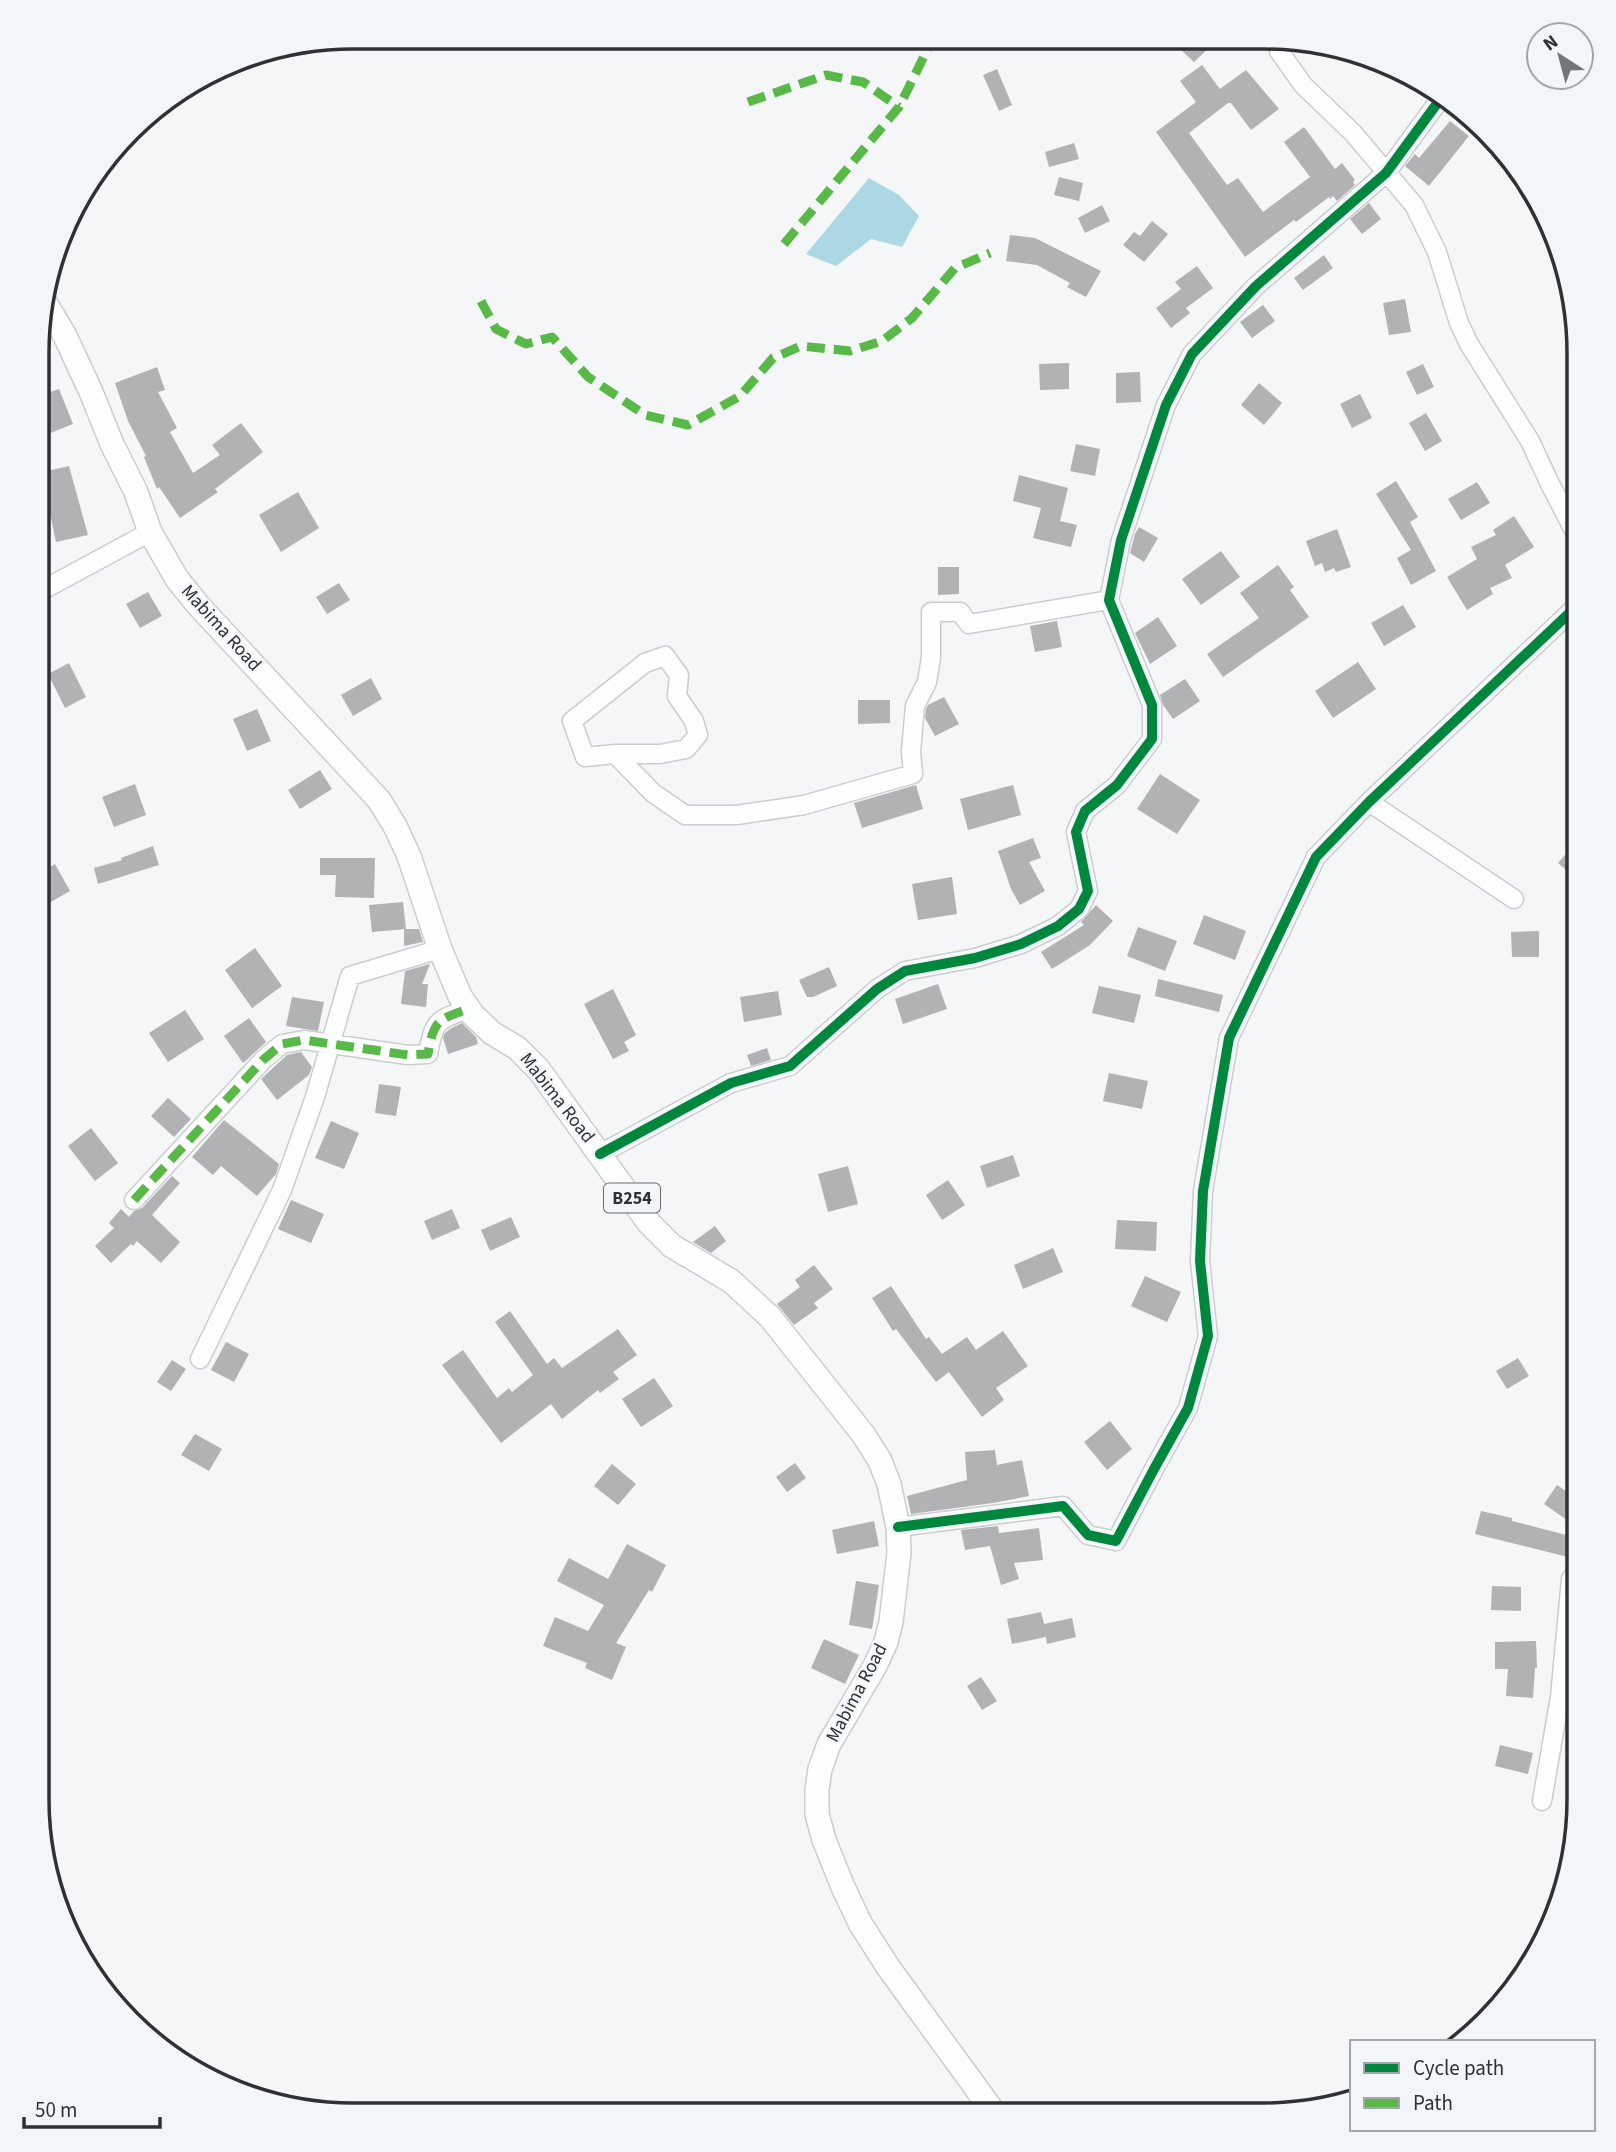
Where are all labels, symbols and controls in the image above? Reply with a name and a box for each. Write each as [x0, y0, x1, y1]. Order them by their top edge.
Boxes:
north arrow [1525, 21, 1595, 91]
text: N [1538, 29, 1564, 58]
street label: Mabima Road [175, 579, 267, 677]
street label: Mabima Road [513, 1047, 601, 1149]
road number: B254 [604, 1184, 660, 1212]
street label: Mabima Road [820, 1639, 894, 1747]
legend [1350, 2040, 1595, 2131]
text: Cycle path [1413, 2053, 1504, 2083]
scale bar [24, 2086, 161, 2130]
text: Path [1413, 2088, 1453, 2118]
text: 50 m [35, 2095, 77, 2125]

